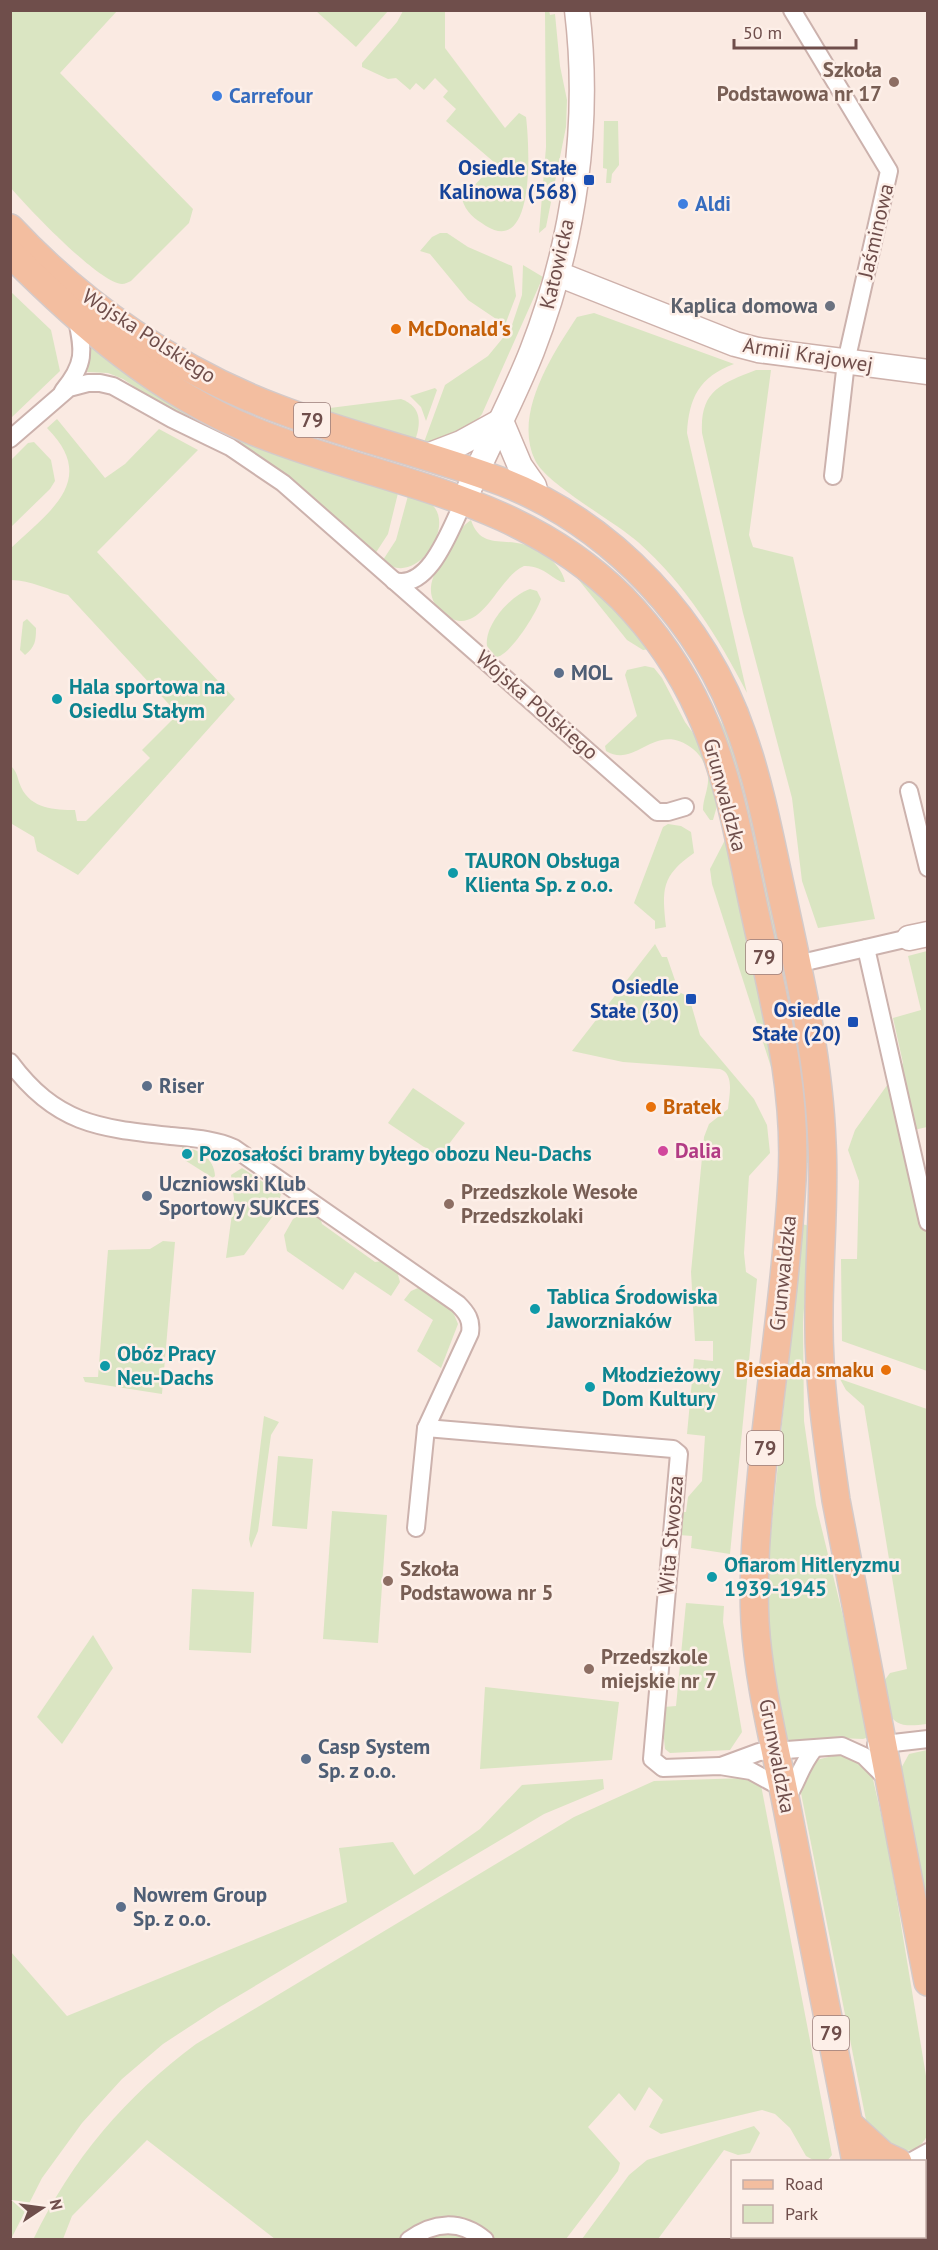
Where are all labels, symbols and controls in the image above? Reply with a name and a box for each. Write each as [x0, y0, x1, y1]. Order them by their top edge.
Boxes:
scale bar [734, 12, 856, 50]
text: 50 m [743, 21, 782, 44]
place label: Szkoła Podstawowa nr 17 [717, 56, 882, 107]
marker: Szkoła Podstawowa nr 17 [887, 75, 901, 89]
place label: Carrefour [229, 82, 314, 109]
marker: Carrefour [210, 89, 224, 103]
place label: Osiedle Stałe Kalinowa (568) [439, 154, 577, 205]
marker: Osiedle Stałe Kalinowa (568) [582, 173, 596, 187]
street label: Jaśminowa [851, 181, 900, 282]
place label: Aldi [695, 190, 731, 217]
marker: Aldi [676, 197, 690, 211]
street label: Katowicka [533, 216, 580, 312]
street label: Wojska Polskiego [77, 282, 221, 389]
place label: Kaplica domowa [671, 292, 818, 319]
marker: Kaplica domowa [823, 299, 837, 313]
place label: McDonald's [408, 315, 511, 342]
marker: McDonald's [389, 322, 403, 336]
street label: Armii Krajowej [741, 331, 875, 378]
road number: 79 [294, 403, 330, 437]
street label: Wojska Polskiego [470, 644, 604, 765]
place label: MOL [571, 659, 613, 686]
marker: MOL [552, 666, 566, 680]
place label: Hala sportowa na Osiedlu Stałym [69, 673, 226, 724]
marker: Hala sportowa na Osiedlu Stałym [50, 692, 64, 706]
street label: Grunwaldzka [697, 735, 754, 854]
place label: TAURON Obsługa Klienta Sp. z o.o. [465, 847, 620, 898]
marker: TAURON Obsługa Klienta Sp. z o.o. [446, 866, 460, 880]
road number: 79 [746, 940, 782, 974]
place label: Osiedle Stałe (30) [590, 973, 679, 1024]
marker: Osiedle Stałe (30) [684, 992, 698, 1006]
place label: Osiedle Stałe (20) [752, 996, 841, 1047]
marker: Osiedle Stałe (20) [846, 1015, 860, 1029]
place label: Riser [159, 1072, 205, 1099]
marker: Riser [140, 1079, 154, 1093]
place label: Bratek [663, 1093, 722, 1120]
marker: Bratek [644, 1100, 658, 1114]
place label: Dalia [675, 1137, 721, 1164]
place label: Pozosałości bramy byłego obozu Neu-Dachs [199, 1140, 592, 1167]
marker: Dalia [656, 1144, 670, 1158]
marker: Pozosałości bramy byłego obozu Neu-Dachs [180, 1147, 194, 1161]
place label: Uczniowski Klub Sportowy SUKCES [159, 1170, 319, 1221]
place label: Przedszkole Wesołe Przedszkolaki [461, 1178, 638, 1229]
marker: Uczniowski Klub Sportowy SUKCES [140, 1189, 154, 1203]
marker: Przedszkole Wesołe Przedszkolaki [442, 1197, 456, 1211]
street label: Grunwaldzka [763, 1214, 802, 1332]
place label: Tablica Środowiska Jaworzniaków [546, 1283, 718, 1334]
marker: Tablica Środowiska Jaworzniaków [528, 1302, 542, 1316]
place label: Obóz Pracy Neu-Dachs [117, 1340, 217, 1391]
place label: Biesiada smaku [736, 1356, 874, 1383]
marker: Obóz Pracy Neu-Dachs [98, 1359, 112, 1373]
place label: Młodzieżowy Dom Kultury [602, 1361, 721, 1412]
marker: Biesiada smaku [879, 1363, 893, 1377]
marker: Młodzieżowy Dom Kultury [583, 1380, 597, 1394]
road number: 79 [747, 1431, 783, 1465]
street label: Wita Stwosza [652, 1474, 689, 1596]
place label: Ofiarom Hitleryzmu 1939-1945 [724, 1551, 900, 1602]
place label: Szkoła Podstawowa nr 5 [400, 1555, 553, 1606]
marker: Ofiarom Hitleryzmu 1939-1945 [705, 1570, 719, 1584]
marker: Szkoła Podstawowa nr 5 [381, 1574, 395, 1588]
place label: Przedszkole miejskie nr 7 [601, 1643, 717, 1694]
marker: Przedszkole miejskie nr 7 [582, 1662, 596, 1676]
street label: Grunwaldzka [753, 1696, 802, 1815]
place label: Casp System Sp. z o.o. [318, 1733, 430, 1784]
marker: Casp System Sp. z o.o. [299, 1752, 313, 1766]
place label: Nowrem Group Sp. z o.o. [133, 1881, 267, 1932]
marker: Nowrem Group Sp. z o.o. [114, 1900, 128, 1914]
road number: 79 [813, 2016, 849, 2050]
legend [731, 2160, 926, 2238]
text: Road [785, 2172, 823, 2195]
north arrow [12, 2178, 72, 2238]
text: N [46, 2197, 68, 2212]
text: Park [785, 2202, 818, 2225]

